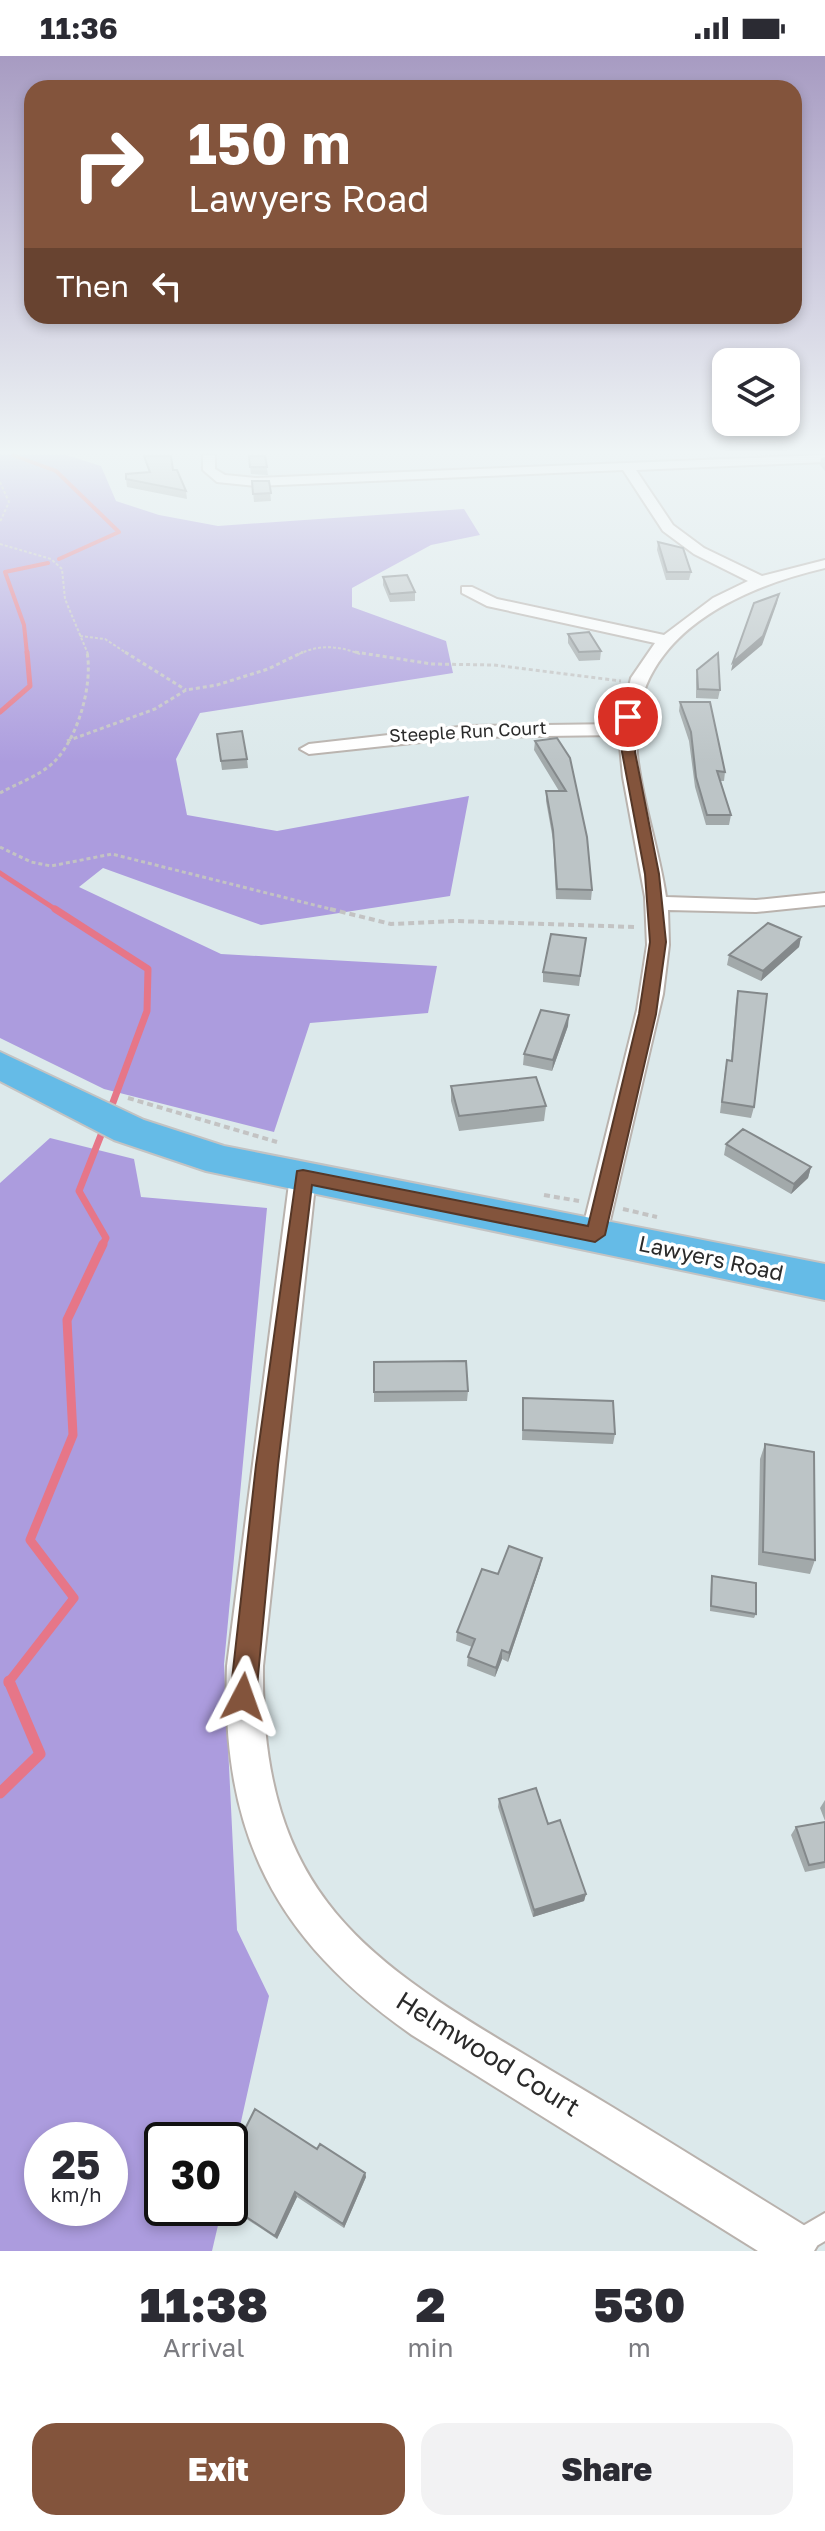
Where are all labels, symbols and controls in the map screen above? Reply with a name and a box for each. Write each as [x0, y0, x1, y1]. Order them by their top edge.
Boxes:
text: 11:36 [40, 10, 118, 46]
text: 150 m [188, 109, 350, 176]
icon: right [56, 112, 160, 216]
text: Lawyers Road [188, 177, 429, 220]
icon: left [145, 264, 189, 308]
text: Then [56, 268, 129, 304]
map controls [712, 348, 800, 436]
button: layers [712, 348, 800, 436]
pin [594, 683, 662, 751]
icon: arrive [606, 695, 650, 739]
street label: Steeple Run Court [389, 716, 547, 746]
street label: Lawyers Road [636, 1229, 786, 1286]
position arrow [201, 1655, 285, 1739]
street label: Helmwood Court [391, 1985, 586, 2122]
speed limit sign: 30 [144, 2122, 248, 2226]
text: 25 [52, 2140, 100, 2188]
text: km/h [51, 2182, 101, 2206]
text: 11:38 [140, 2275, 268, 2333]
text: 2 [416, 2275, 445, 2333]
text: 530 [593, 2275, 685, 2333]
text: Arrival [163, 2332, 245, 2363]
text: min [408, 2332, 454, 2363]
text: m [628, 2332, 651, 2363]
button: Exit [32, 2423, 405, 2515]
button: Share [421, 2423, 793, 2515]

